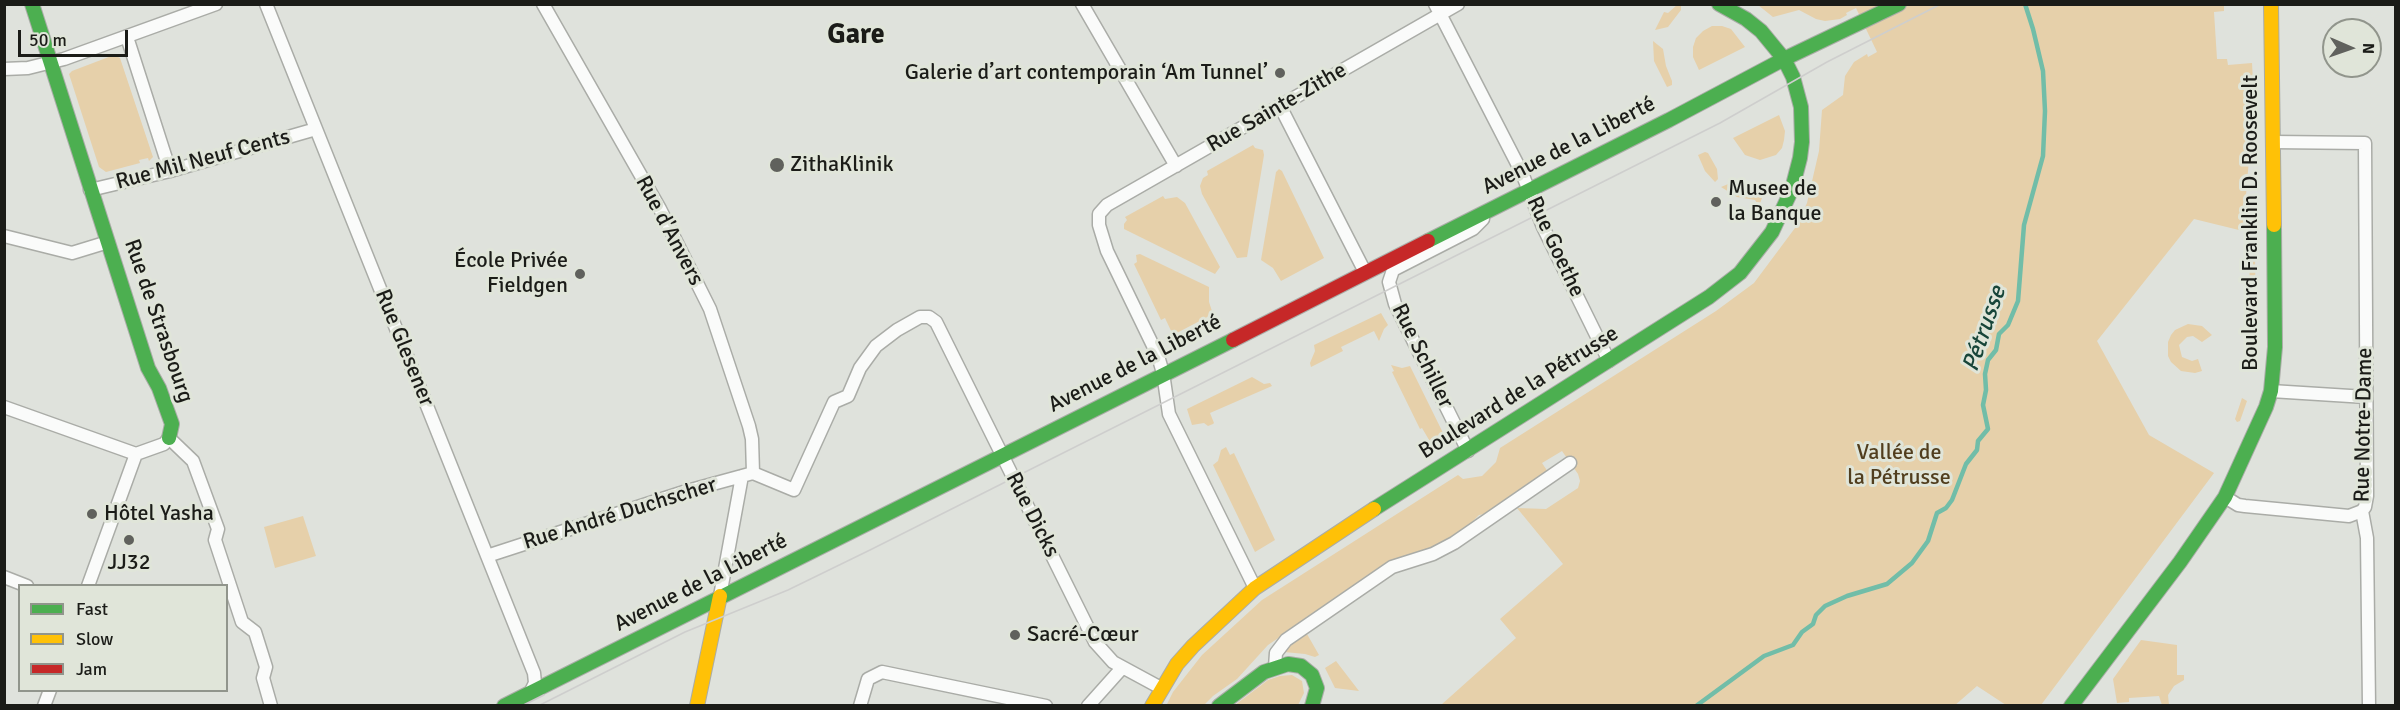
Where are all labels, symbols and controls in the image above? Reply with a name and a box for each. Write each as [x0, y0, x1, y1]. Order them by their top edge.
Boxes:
scale bar [21, 18, 130, 56]
north arrow [2322, 18, 2382, 78]
district label: Gare [827, 19, 885, 53]
text: 50 m [29, 29, 67, 51]
text: N [2358, 43, 2378, 54]
street label: Rue Sainte-Zithe [1203, 57, 1351, 159]
place label: Galerie d’art contemporain ‘Am Tunnel’ [905, 60, 1268, 86]
marker: Galerie d’art contemporain ‘Am Tunnel’ [1273, 66, 1287, 80]
street label: Boulevard Franklin D. Roosevelt [2238, 75, 2264, 371]
street label: Avenue de la Liberté [1478, 91, 1660, 201]
street label: Rue Mil Neuf Cents [113, 124, 293, 196]
place label: ZithaKlinik [790, 152, 893, 178]
marker: ZithaKlinik [768, 156, 786, 174]
street label: Rue d'Anvers [629, 172, 709, 290]
place label: Musee de la Banque [1728, 176, 1822, 228]
street label: Rue Goethe [1520, 193, 1590, 301]
marker: Musee de la Banque [1709, 195, 1723, 209]
street label: Rue de Strasbourg [118, 236, 198, 406]
place label: École Privée Fieldgen [454, 248, 568, 300]
marker: École Privée Fieldgen [573, 267, 587, 281]
water label: Pétrusse [1957, 283, 2013, 375]
street label: Rue Glesener [369, 286, 439, 410]
street label: Rue Schiller [1385, 300, 1459, 412]
street label: Avenue de la Liberté [1044, 309, 1226, 419]
street label: Boulevard de la Pétrusse [1414, 321, 1624, 465]
street label: Rue Notre-Dame [2349, 347, 2379, 503]
park label: Vallée de la Pétrusse [1847, 440, 1951, 492]
street label: Rue Dicks [999, 468, 1065, 562]
street label: Rue André Duchscher [520, 472, 720, 556]
place label: Hôtel Yasha [104, 501, 214, 527]
marker: Hôtel Yasha [85, 507, 99, 521]
street label: Avenue de la Liberté [610, 528, 792, 638]
marker: JJ32 [122, 533, 136, 547]
place label: JJ32 [107, 550, 151, 576]
legend [18, 584, 228, 692]
text: Fast [76, 598, 108, 620]
place label: Sacré-Cœur [1027, 622, 1139, 648]
text: Slow [76, 628, 113, 650]
marker: Sacré-Cœur [1008, 628, 1022, 642]
text: Jam [76, 658, 107, 680]

